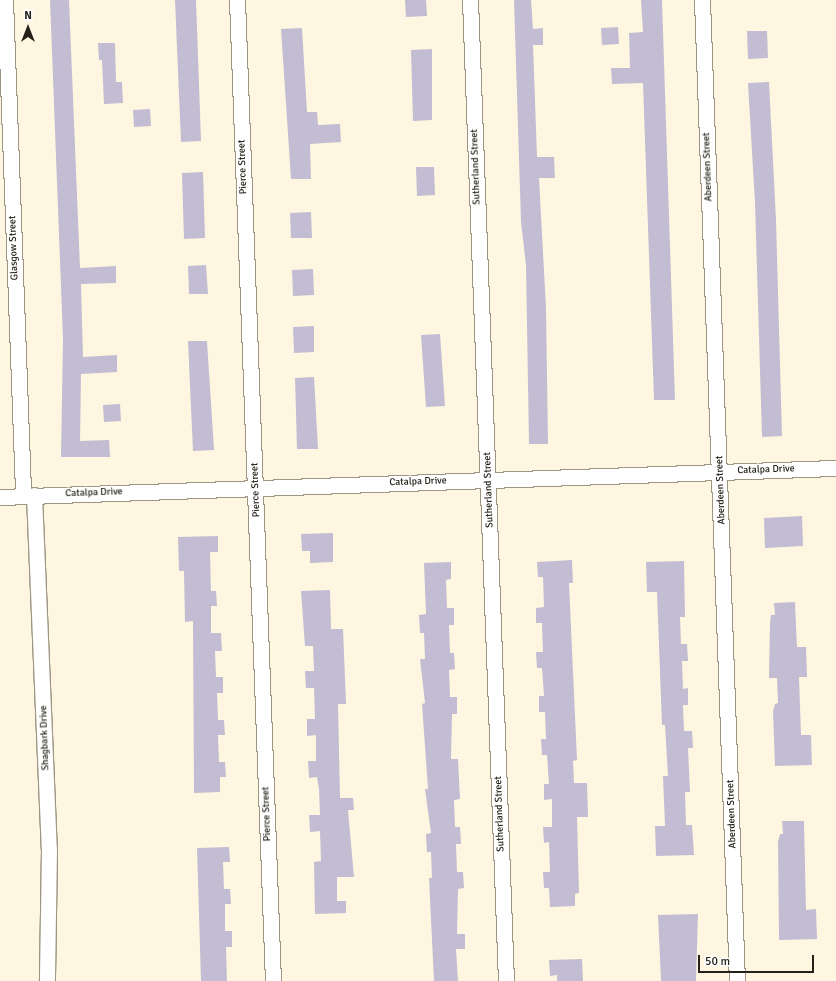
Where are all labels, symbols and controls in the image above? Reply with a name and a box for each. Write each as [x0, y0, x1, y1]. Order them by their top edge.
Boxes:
north arrow [8, 8, 48, 48]
text: N [24, 9, 32, 22]
street label: Sutherland Street [469, 129, 483, 205]
street label: Aberdeen Street [701, 132, 715, 202]
street label: Pierce Street [236, 139, 250, 195]
street label: Glasgow Street [7, 215, 21, 281]
street label: Sutherland Street [482, 452, 496, 528]
street label: Aberdeen Street [714, 455, 728, 525]
street label: Pierce Street [249, 462, 263, 518]
street label: Catalpa Drive [737, 463, 795, 477]
street label: Catalpa Drive [389, 475, 447, 489]
street label: Catalpa Drive [65, 486, 123, 500]
street label: Shagbark Drive [38, 705, 52, 771]
street label: Sutherland Street [493, 776, 507, 852]
street label: Aberdeen Street [725, 779, 739, 849]
street label: Pierce Street [260, 786, 274, 842]
scale bar [700, 947, 816, 973]
text: 50 m [705, 954, 730, 969]

